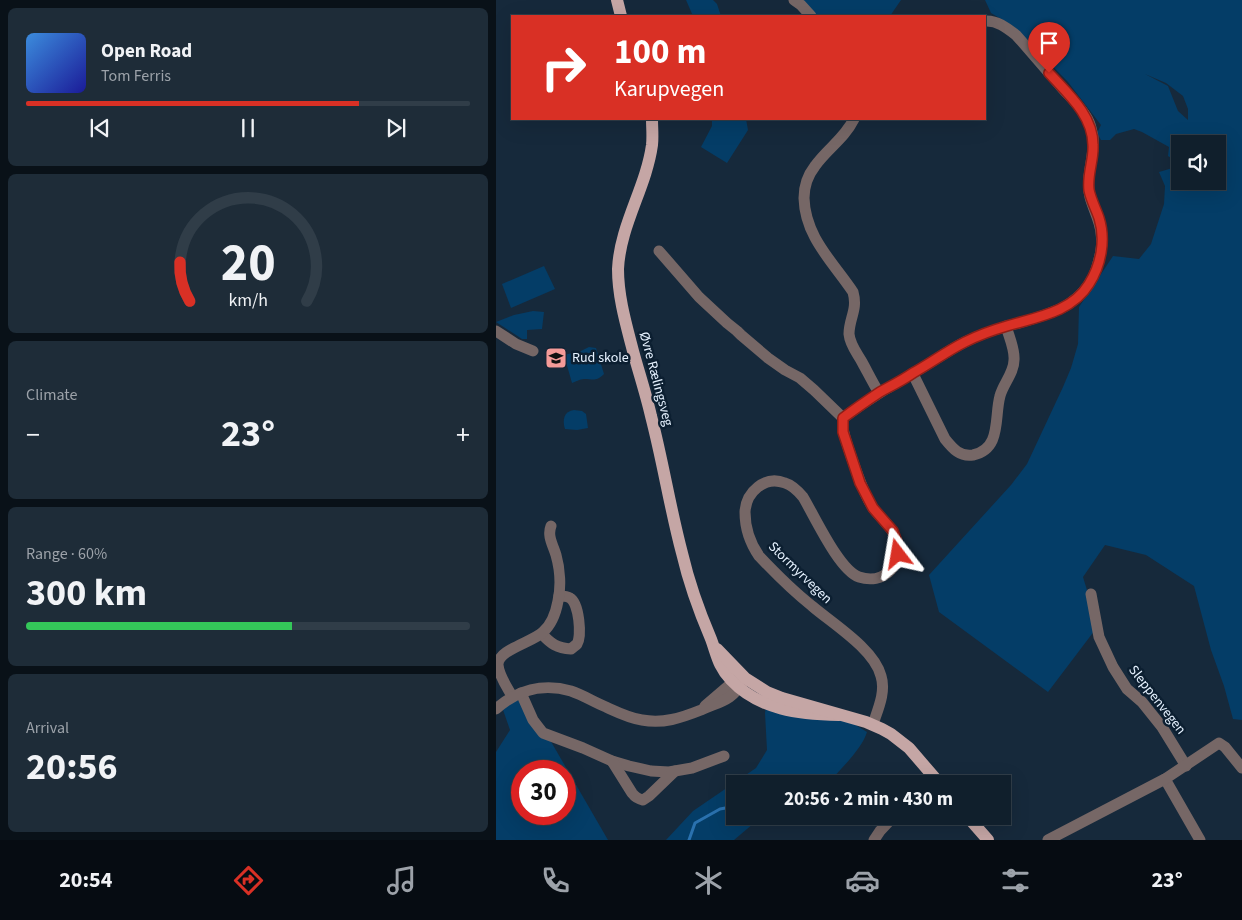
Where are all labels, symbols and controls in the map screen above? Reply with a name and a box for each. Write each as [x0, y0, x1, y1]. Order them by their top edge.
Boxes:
pin [1028, 22, 1070, 73]
text: 100 m [614, 27, 706, 77]
icon: arrive [1035, 29, 1063, 57]
icon: right [531, 35, 596, 100]
text: Open Road [101, 38, 192, 65]
text: Tom Ferris [101, 65, 171, 87]
text: Karupvegen [614, 73, 724, 105]
icon: previous [86, 114, 114, 142]
icon: pause [234, 114, 262, 142]
icon: next [382, 114, 410, 142]
map controls [1171, 135, 1226, 190]
button: sound [1171, 135, 1226, 190]
text: 20 [221, 227, 275, 301]
text: km/h [228, 288, 268, 313]
street label: Øvre Rælingsveg [634, 330, 678, 428]
school or university icon: Rud skole [544, 346, 568, 370]
place label: Rud skole [572, 348, 629, 368]
text: Climate [26, 384, 77, 406]
text: 23° [221, 407, 275, 461]
text: − [26, 415, 40, 455]
text: + [456, 415, 470, 455]
position arrow [871, 527, 923, 579]
street label: Stormyrvegen [763, 537, 837, 609]
text: Range · 60% [26, 543, 107, 565]
text: 300 km [26, 566, 147, 620]
street label: Sleppenvegen [1124, 661, 1190, 739]
text: Arrival [26, 717, 69, 739]
text: 20:56 [26, 740, 118, 794]
speed limit sign: 30 [511, 760, 576, 825]
text: 20:56 · 2 min · 430 m [784, 786, 953, 813]
icon: directions [231, 863, 266, 898]
icon: music [384, 863, 419, 898]
icon: phone [538, 863, 573, 898]
icon: climate [691, 863, 726, 898]
icon: car [845, 863, 880, 898]
icon: filters [998, 863, 1033, 898]
text: 20:54 [59, 864, 112, 896]
text: 23° [1151, 864, 1183, 896]

